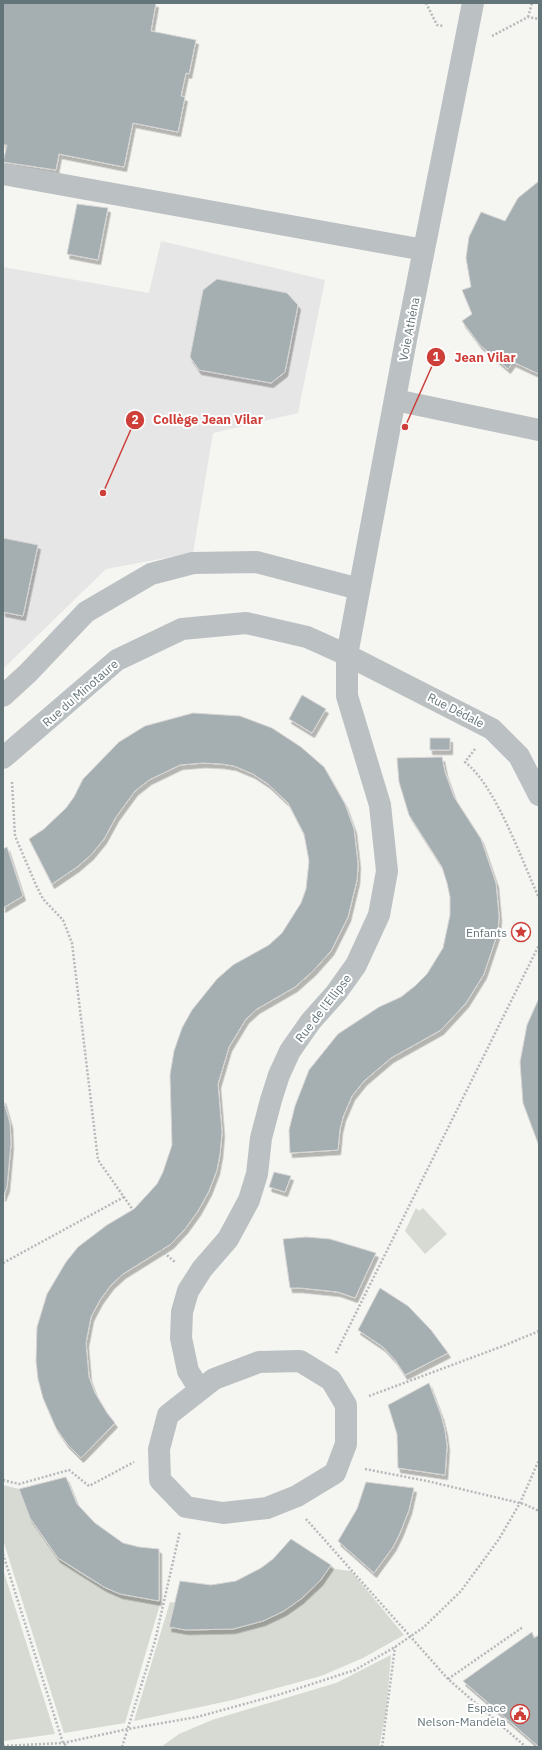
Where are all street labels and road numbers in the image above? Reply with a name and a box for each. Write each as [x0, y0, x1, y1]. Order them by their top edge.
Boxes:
street label: Voie Athéna [395, 295, 423, 362]
street label: Rue du Minotaure [39, 656, 121, 730]
street label: Rue Dédale [425, 689, 487, 731]
street label: Rue de l'Ellipse [292, 971, 355, 1045]

